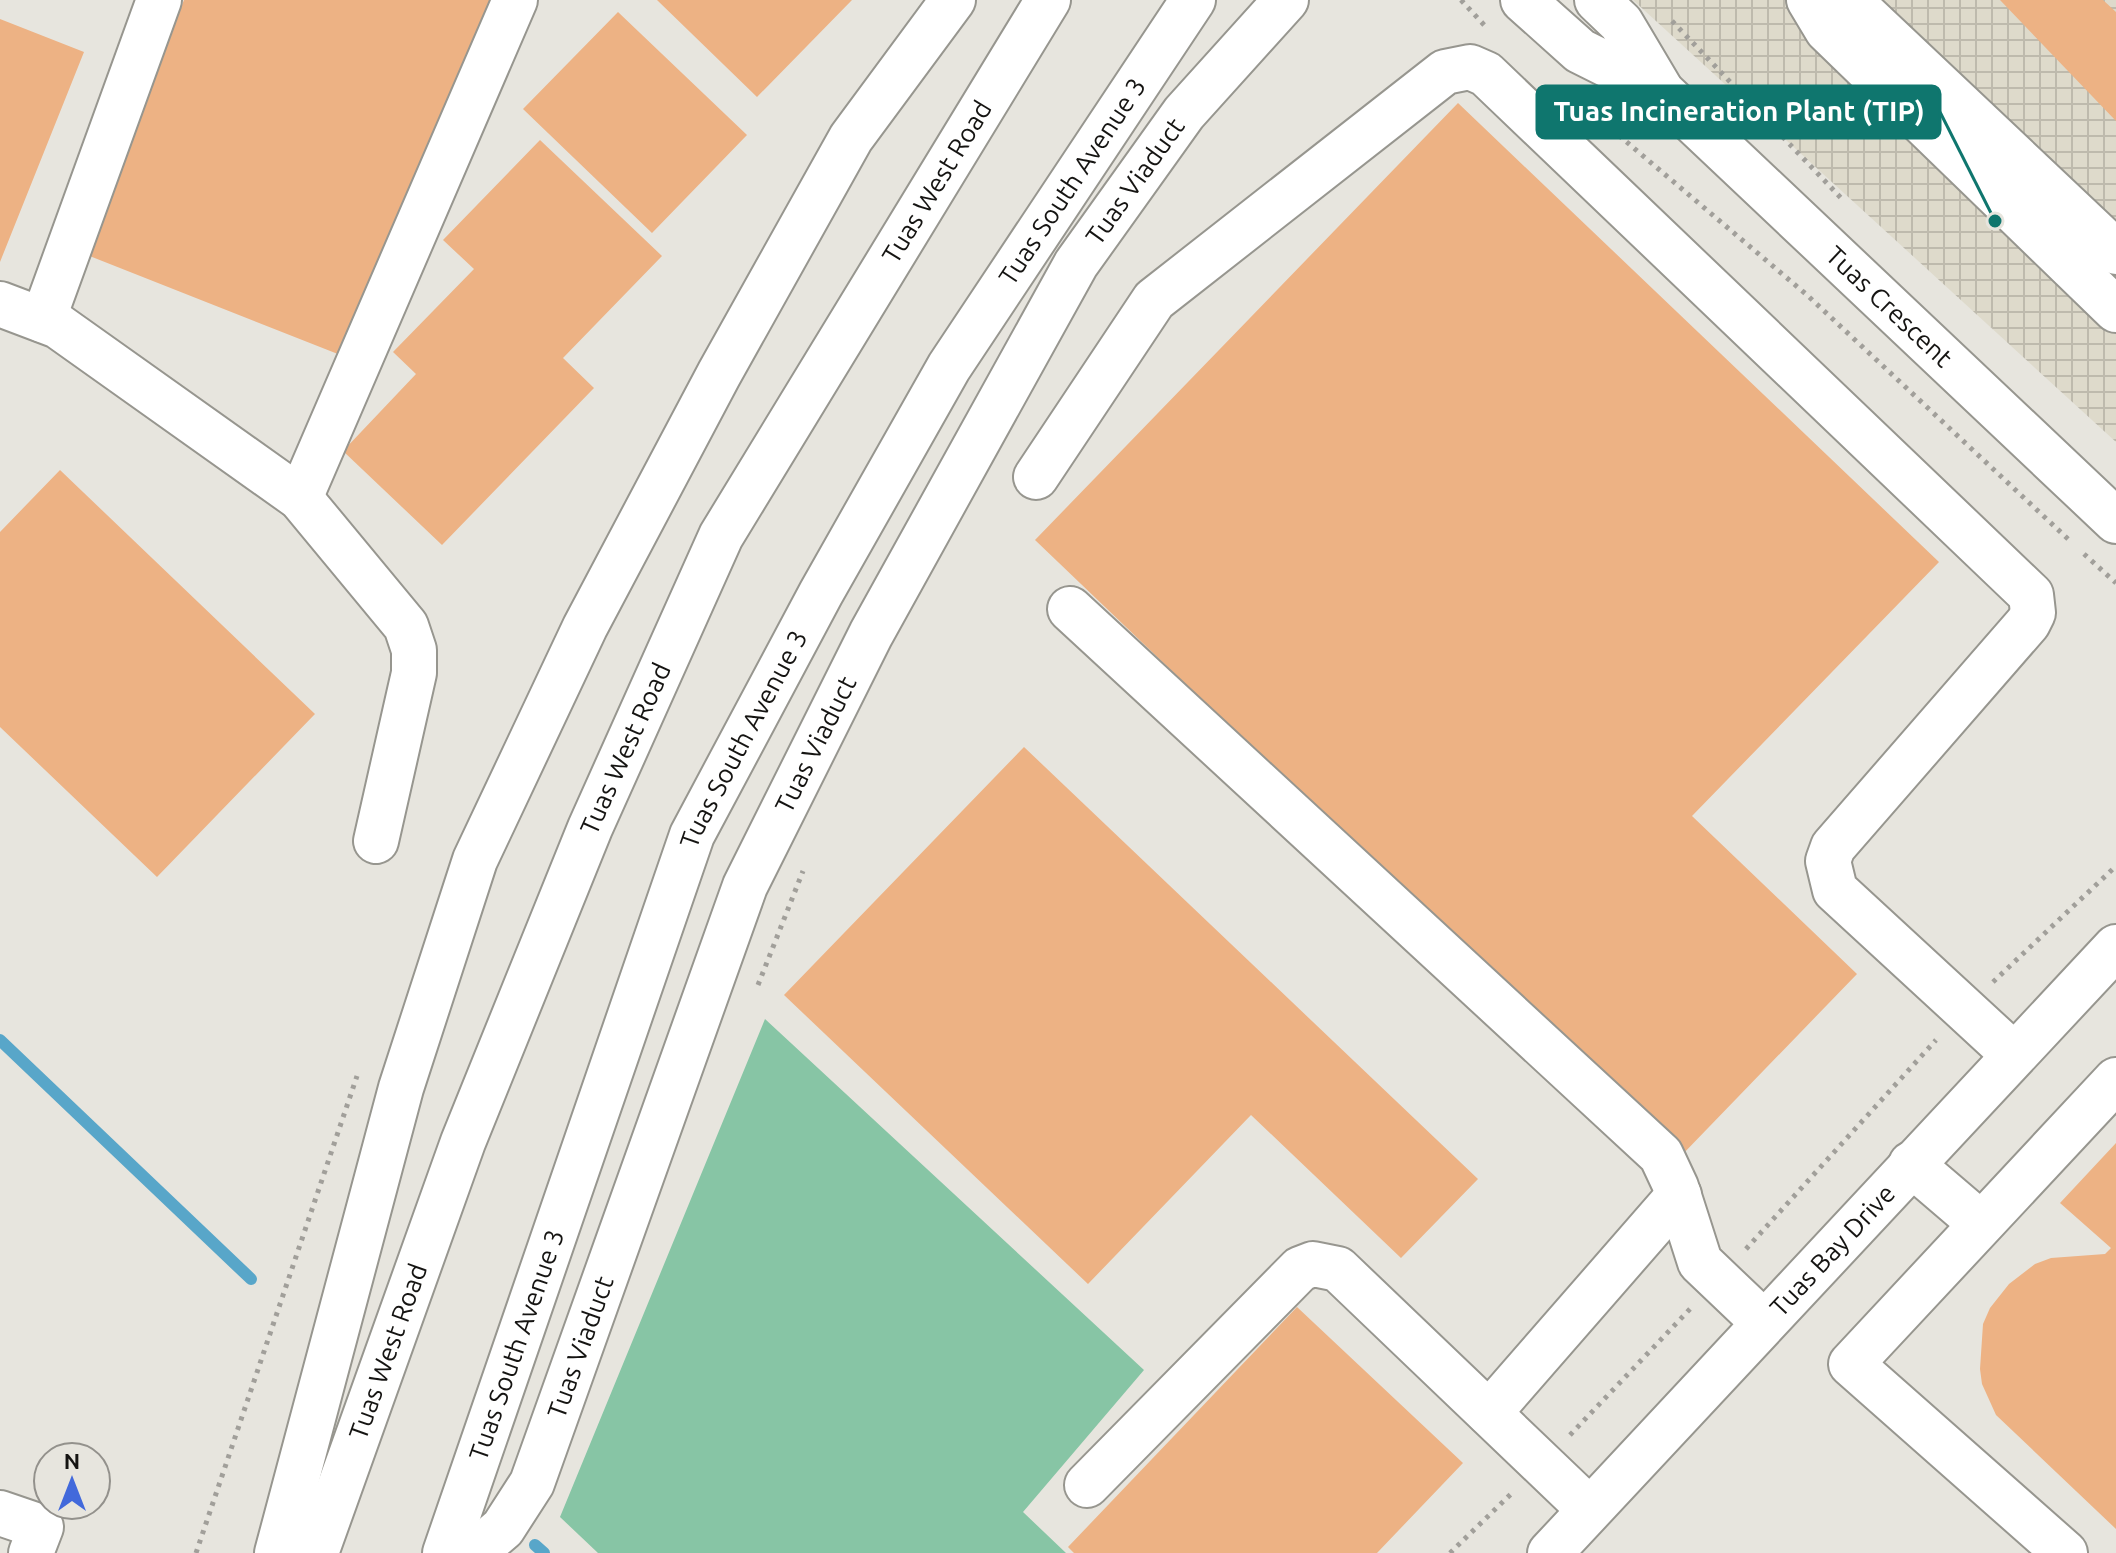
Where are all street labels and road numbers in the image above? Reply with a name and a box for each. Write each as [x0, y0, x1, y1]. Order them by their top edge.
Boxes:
street label: Tuas South Avenue 3 [993, 72, 1151, 290]
street label: Tuas West Road [876, 95, 997, 268]
street label: Tuas Viaduct [1080, 112, 1190, 250]
street label: Tuas Crescent [1821, 240, 1958, 372]
street label: Tuas South Avenue 3 [674, 625, 812, 851]
street label: Tuas West Road [574, 658, 676, 839]
street label: Tuas Viaduct [769, 671, 862, 817]
street label: Tuas Bay Drive [1764, 1178, 1901, 1322]
street label: Tuas South Avenue 3 [463, 1226, 569, 1464]
street label: Tuas West Road [343, 1259, 432, 1443]
street label: Tuas Viaduct [541, 1272, 619, 1422]

